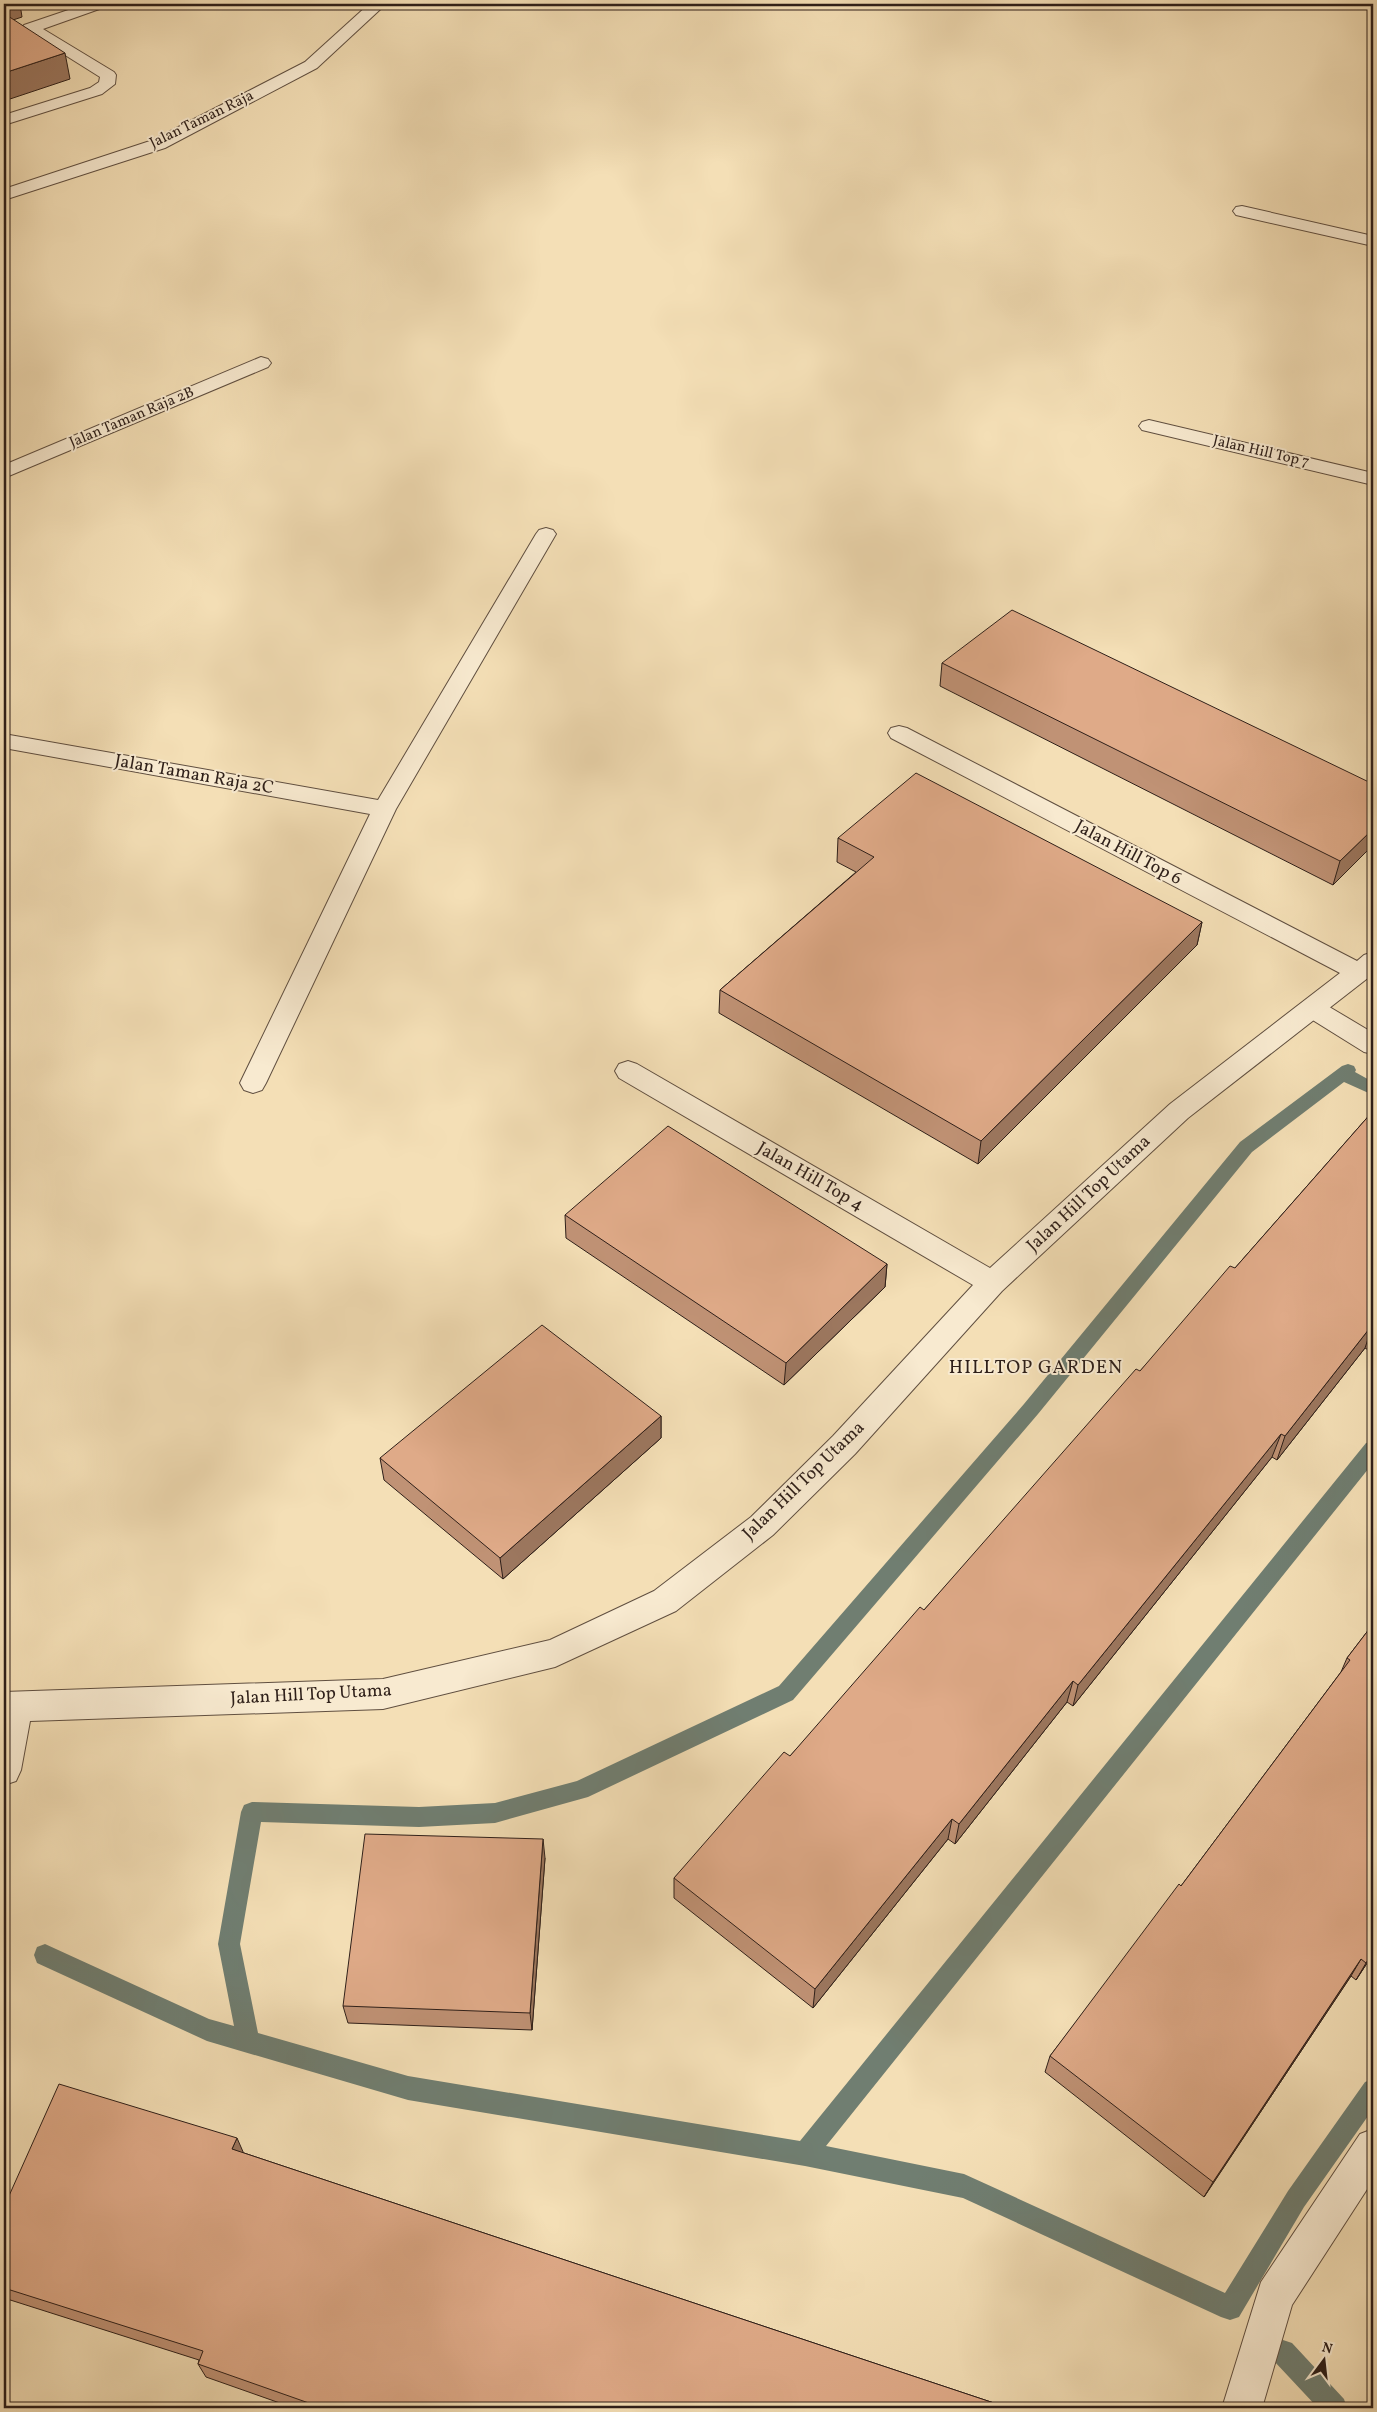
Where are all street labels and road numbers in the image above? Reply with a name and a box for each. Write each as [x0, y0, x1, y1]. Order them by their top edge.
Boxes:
street label: Jalan Taman Raja [146, 86, 258, 154]
street label: Jalan Taman Raja 2B [66, 382, 198, 454]
street label: Jalan Hill Top 7 [1211, 431, 1311, 473]
street label: Jalan Taman Raja 2C [113, 749, 275, 801]
street label: Jalan Hill Top 6 [1070, 814, 1186, 892]
street label: Jalan Hill Top Utama [1021, 1130, 1157, 1258]
street label: Jalan Hill Top 4 [752, 1136, 868, 1218]
street label: Jalan Hill Top Utama [737, 1416, 871, 1546]
street label: Jalan Hill Top Utama [230, 1678, 392, 1712]

